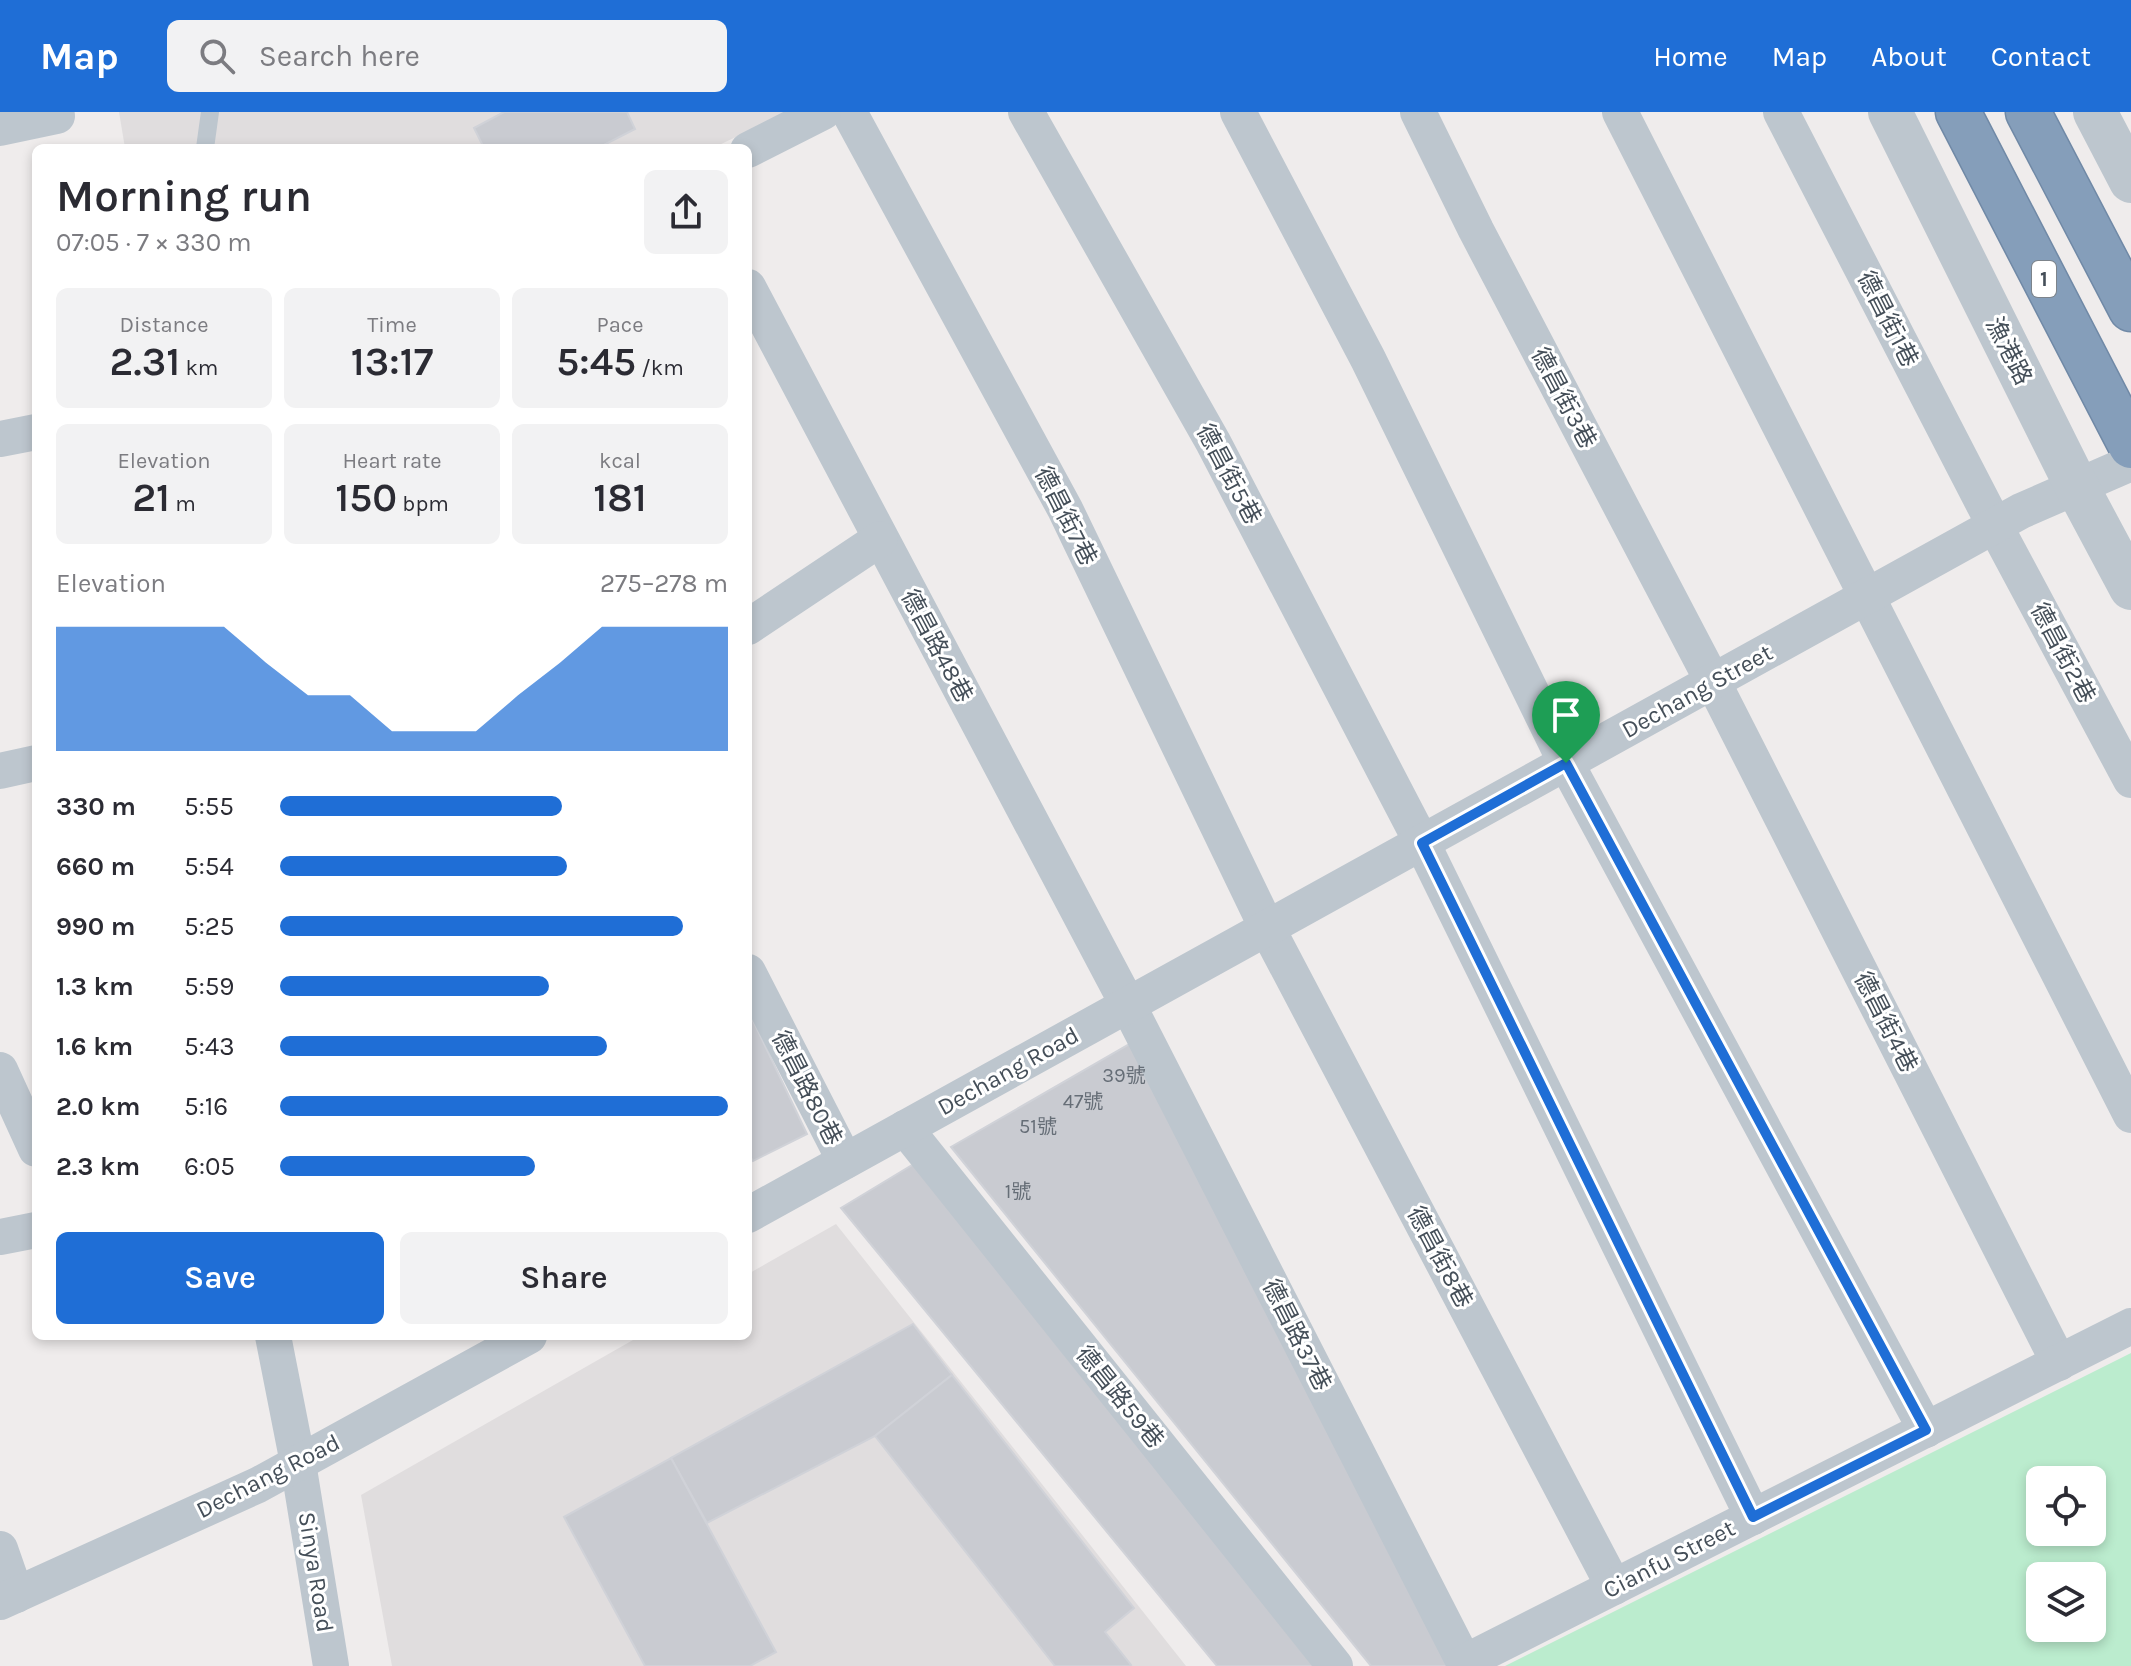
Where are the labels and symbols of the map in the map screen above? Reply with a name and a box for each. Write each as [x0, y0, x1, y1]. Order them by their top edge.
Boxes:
road number: 1 [2032, 261, 2056, 297]
street label: 德昌街1巷 [1852, 266, 1924, 372]
street label: 漁港路 [1980, 313, 2038, 389]
street label: 德昌街3巷 [1526, 343, 1602, 453]
street label: 德昌街5巷 [1191, 419, 1267, 529]
street label: 德昌街7巷 [1029, 462, 1103, 570]
street label: 德昌路48巷 [895, 585, 979, 707]
street label: 德昌街2巷 [2025, 598, 2101, 708]
street label: Dechang Street [1617, 638, 1777, 744]
pin [1532, 681, 1600, 763]
street label: 德昌街4巷 [1849, 967, 1923, 1077]
street label: Dechang Road [932, 1021, 1084, 1121]
street label: 德昌路80巷 [766, 1026, 848, 1150]
house number: 39號 [1102, 1064, 1146, 1087]
house number: 47號 [1063, 1090, 1103, 1113]
house number: 51號 [1019, 1115, 1057, 1138]
house number: 1號 [1005, 1180, 1031, 1203]
street label: 德昌街8巷 [1402, 1202, 1478, 1312]
street label: 德昌路37巷 [1257, 1275, 1337, 1395]
street label: 德昌路59巷 [1070, 1340, 1170, 1454]
street label: Dechang Road [192, 1428, 344, 1524]
street label: Sinya Road [293, 1510, 339, 1634]
street label: Cianfu Street [1599, 1514, 1739, 1604]

